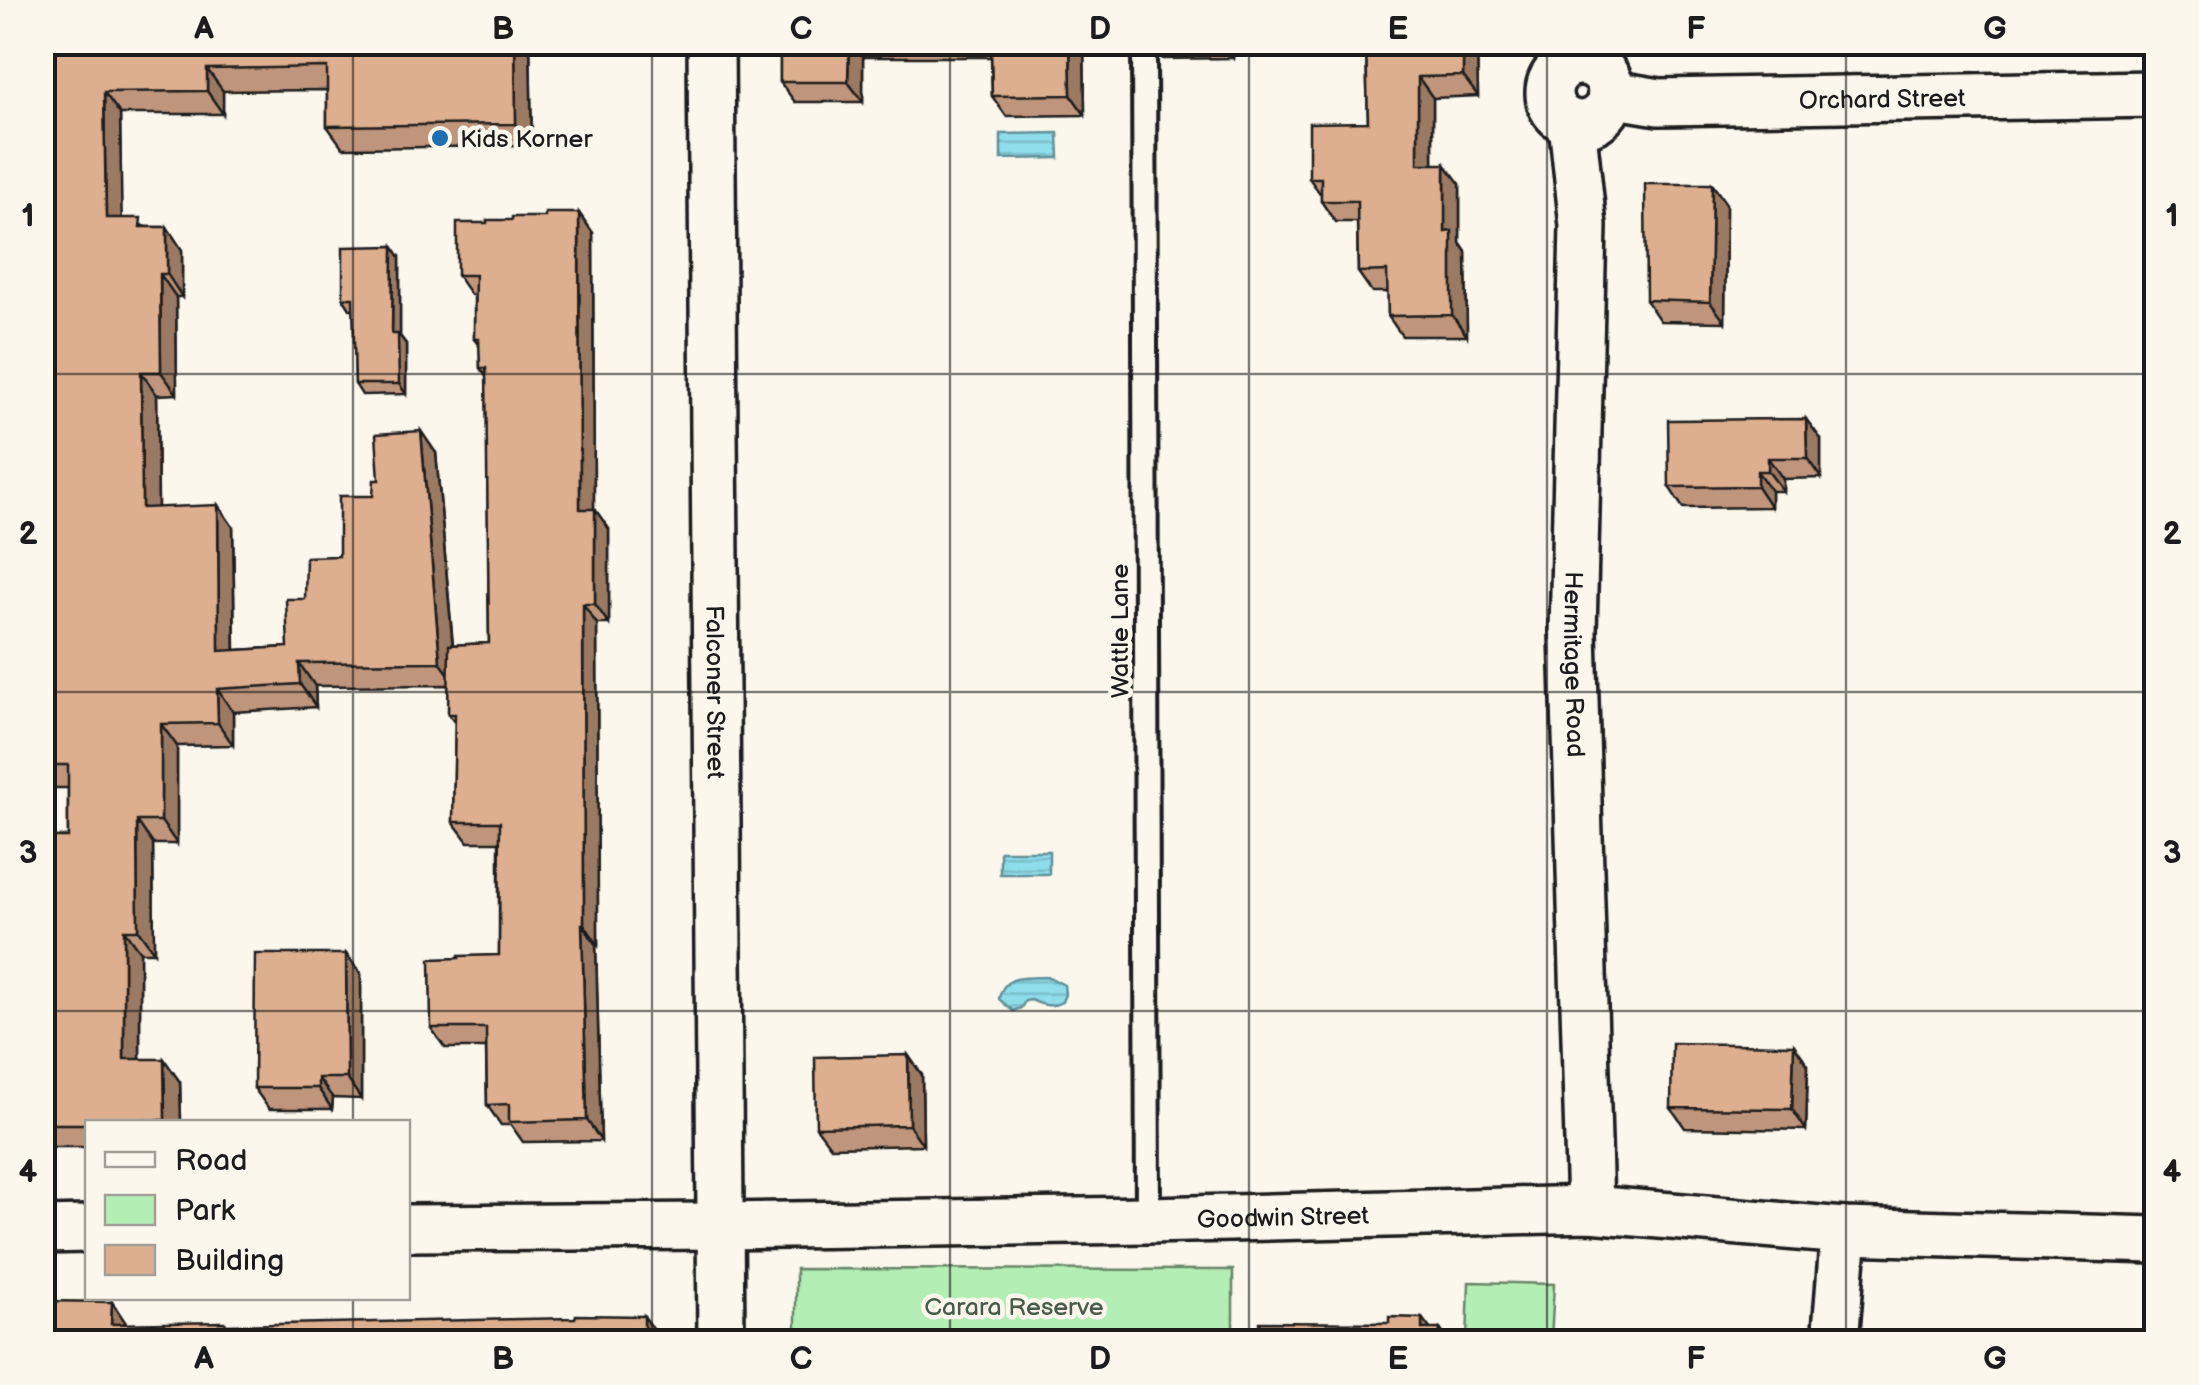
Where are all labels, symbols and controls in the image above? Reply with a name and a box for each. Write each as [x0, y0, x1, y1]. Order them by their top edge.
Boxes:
text: A [193, 10, 214, 49]
text: B [492, 10, 514, 49]
text: C [790, 10, 812, 49]
text: D [1089, 10, 1111, 49]
text: E [1388, 10, 1408, 49]
text: F [1686, 10, 1706, 49]
text: G [1983, 10, 2007, 49]
street label: Orchard Street [1799, 83, 1966, 117]
place label: Kids Korner [460, 124, 593, 155]
marker: Kids Korner [429, 127, 451, 149]
text: 1 [21, 197, 35, 236]
text: 1 [2165, 197, 2179, 236]
text: 2 [18, 515, 38, 554]
text: 2 [2162, 515, 2182, 554]
street label: Wattle Lane [1105, 564, 1136, 698]
street label: Hermitage Road [1556, 571, 1591, 758]
street label: Falconer Street [698, 605, 731, 780]
text: 3 [19, 834, 37, 873]
text: 3 [2163, 834, 2181, 873]
legend [85, 1120, 410, 1300]
text: Road [175, 1143, 248, 1179]
text: 4 [19, 1153, 38, 1192]
text: 4 [2163, 1153, 2182, 1192]
text: Park [175, 1193, 235, 1229]
street label: Goodwin Street [1196, 1200, 1370, 1236]
text: Building [175, 1243, 284, 1279]
park label: Carara Reserve [924, 1292, 1104, 1323]
text: A [193, 1340, 214, 1379]
text: B [492, 1340, 514, 1379]
text: C [790, 1340, 812, 1379]
text: D [1089, 1340, 1111, 1379]
text: E [1388, 1340, 1408, 1379]
text: F [1686, 1340, 1706, 1379]
text: G [1983, 1340, 2007, 1379]

